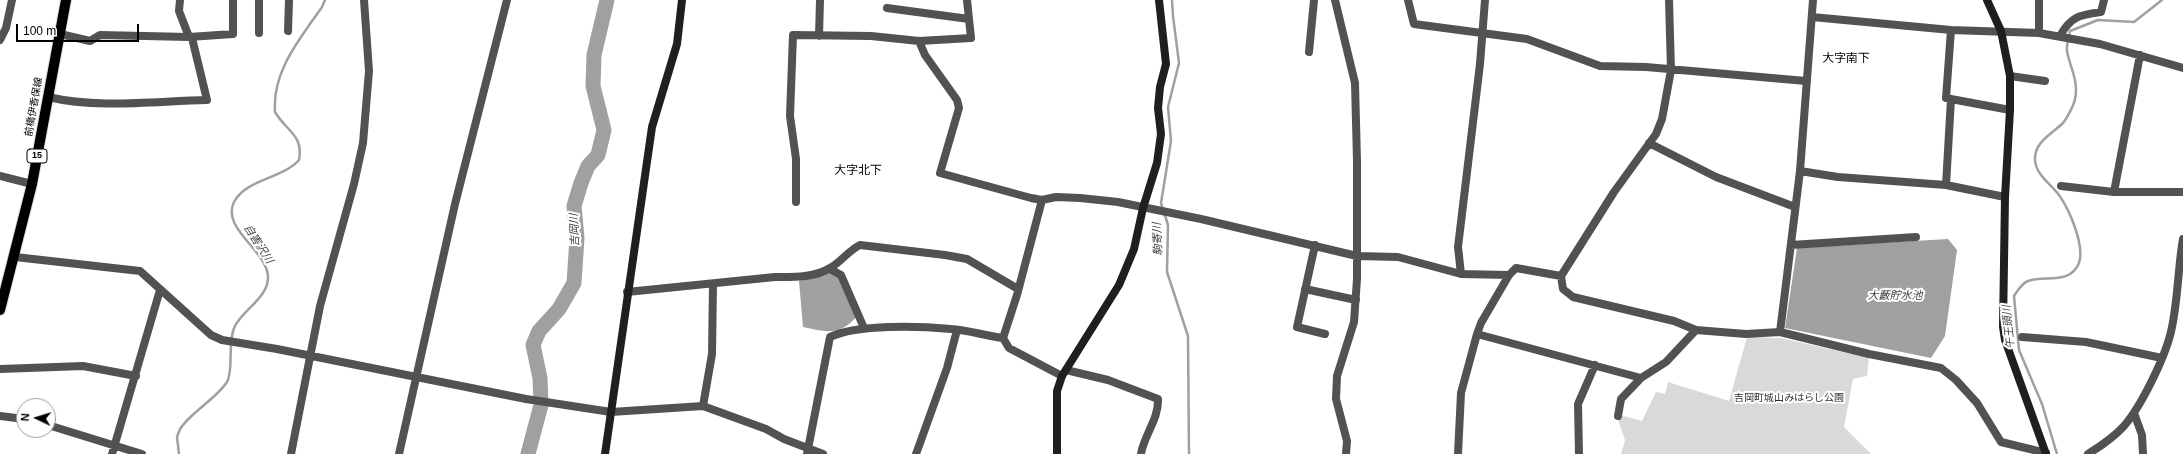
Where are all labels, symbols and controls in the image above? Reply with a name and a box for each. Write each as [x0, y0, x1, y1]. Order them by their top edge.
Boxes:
scale bar [18, 16, 141, 42]
text: 100 m [23, 24, 56, 38]
district label: 大字南下 [1822, 52, 1870, 66]
street label: 前橋伊香保線 [23, 76, 45, 138]
road number: 15 [27, 149, 47, 163]
district label: 大字北下 [834, 164, 882, 178]
water label: 吉岡川 [568, 213, 582, 247]
water label: 自害沢川 [240, 222, 276, 266]
water label: 駒寄川 [1151, 222, 1165, 256]
water label: 大藪貯水池 [1868, 289, 1922, 303]
water label: 午王頭川 [2000, 304, 2018, 350]
park label: 吉岡町城山みはらし公園 [1734, 392, 1844, 404]
north arrow [16, 398, 56, 438]
text: N [19, 413, 31, 422]

